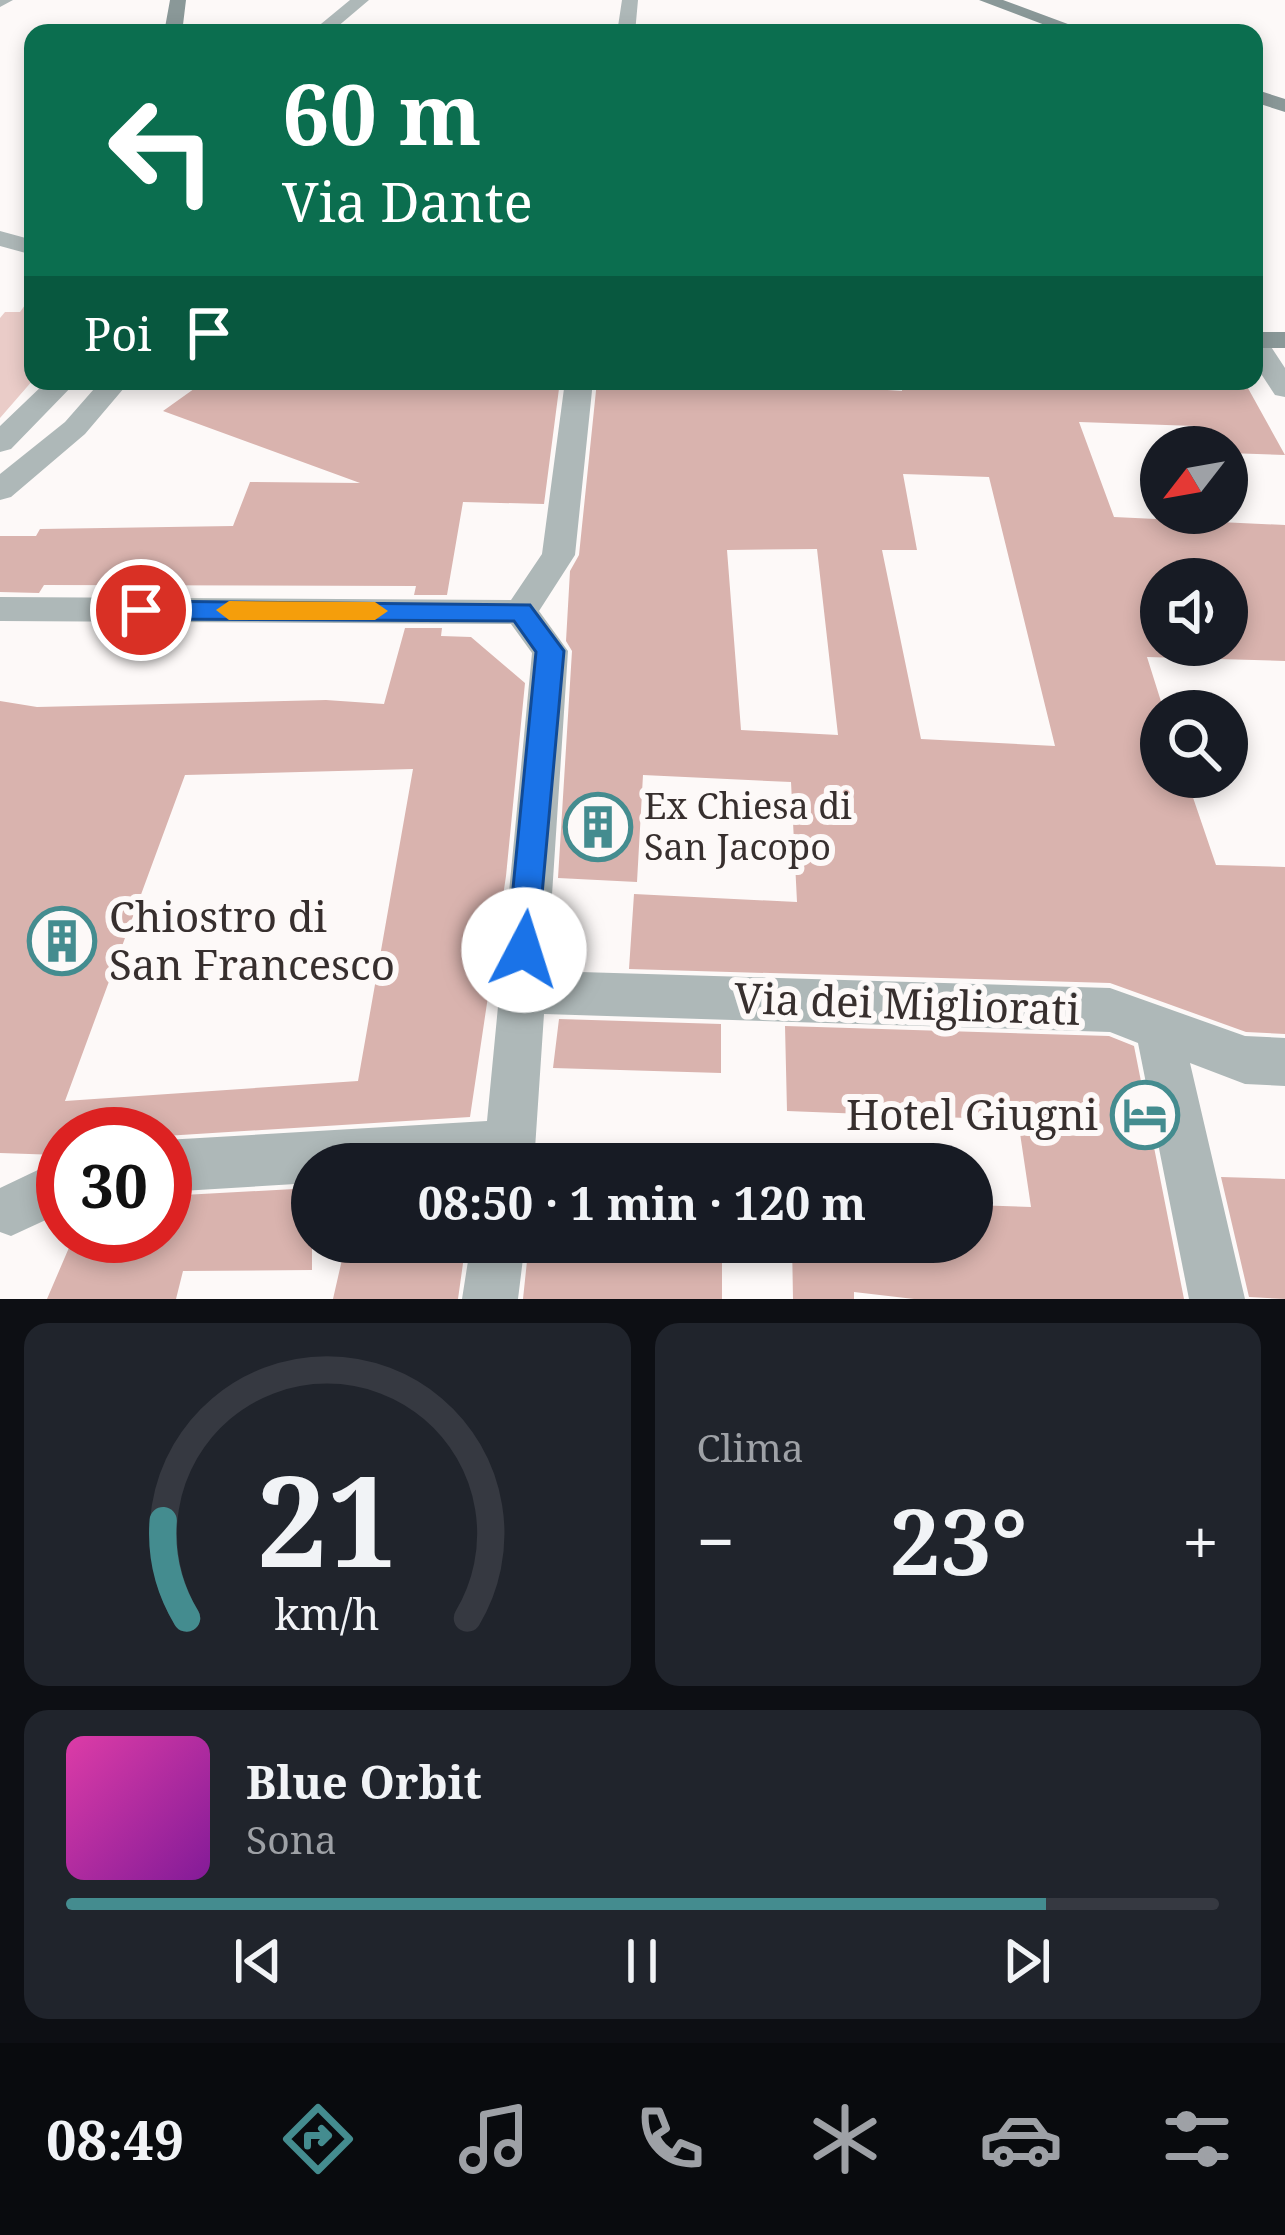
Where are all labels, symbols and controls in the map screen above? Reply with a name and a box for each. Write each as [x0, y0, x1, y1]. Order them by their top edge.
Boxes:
text: 60 m [282, 55, 482, 170]
icon: left [84, 72, 240, 228]
text: Via Dante [282, 164, 533, 238]
icon: arrive [176, 300, 242, 366]
text: Poi [84, 303, 152, 364]
north arrow [1140, 426, 1248, 534]
map controls [1140, 426, 1248, 798]
button: sound [1140, 558, 1248, 666]
pin [90, 559, 192, 661]
icon: arrive [108, 577, 174, 643]
button: search [1140, 690, 1248, 798]
place label: Ex Chiesa di San Jacopo [644, 781, 852, 871]
building icon: Ex Chiesa di San Jacopo [563, 792, 633, 862]
place label: Chiostro di San Francesco [109, 887, 395, 992]
position arrow [461, 887, 587, 1013]
building icon: Chiostro di San Francesco [27, 906, 97, 976]
street label: Via dei Migliorati [733, 968, 1081, 1037]
hotel icon: Hotel Giugni [1110, 1080, 1180, 1150]
place label: Hotel Giugni [846, 1085, 1098, 1142]
speed limit sign: 30 [36, 1107, 192, 1263]
text: 08:50 · 1 min · 120 m [418, 1172, 866, 1233]
text: Clima [697, 1420, 804, 1473]
text: 21 [257, 1434, 398, 1604]
text: 23° [890, 1479, 1027, 1601]
text: − [697, 1495, 735, 1585]
text: + [1182, 1495, 1219, 1585]
text: km/h [275, 1583, 380, 1642]
text: Blue Orbit [246, 1751, 482, 1812]
text: Sona [246, 1812, 337, 1865]
icon: previous [225, 1928, 291, 1994]
icon: pause [609, 1928, 675, 1994]
icon: next [994, 1928, 1060, 1994]
icon: directions [276, 2097, 360, 2181]
icon: music [452, 2097, 536, 2181]
icon: phone [628, 2097, 712, 2181]
icon: climate [803, 2097, 887, 2181]
icon: car [979, 2097, 1063, 2181]
icon: filters [1155, 2097, 1239, 2181]
text: 08:49 [46, 2102, 184, 2176]

